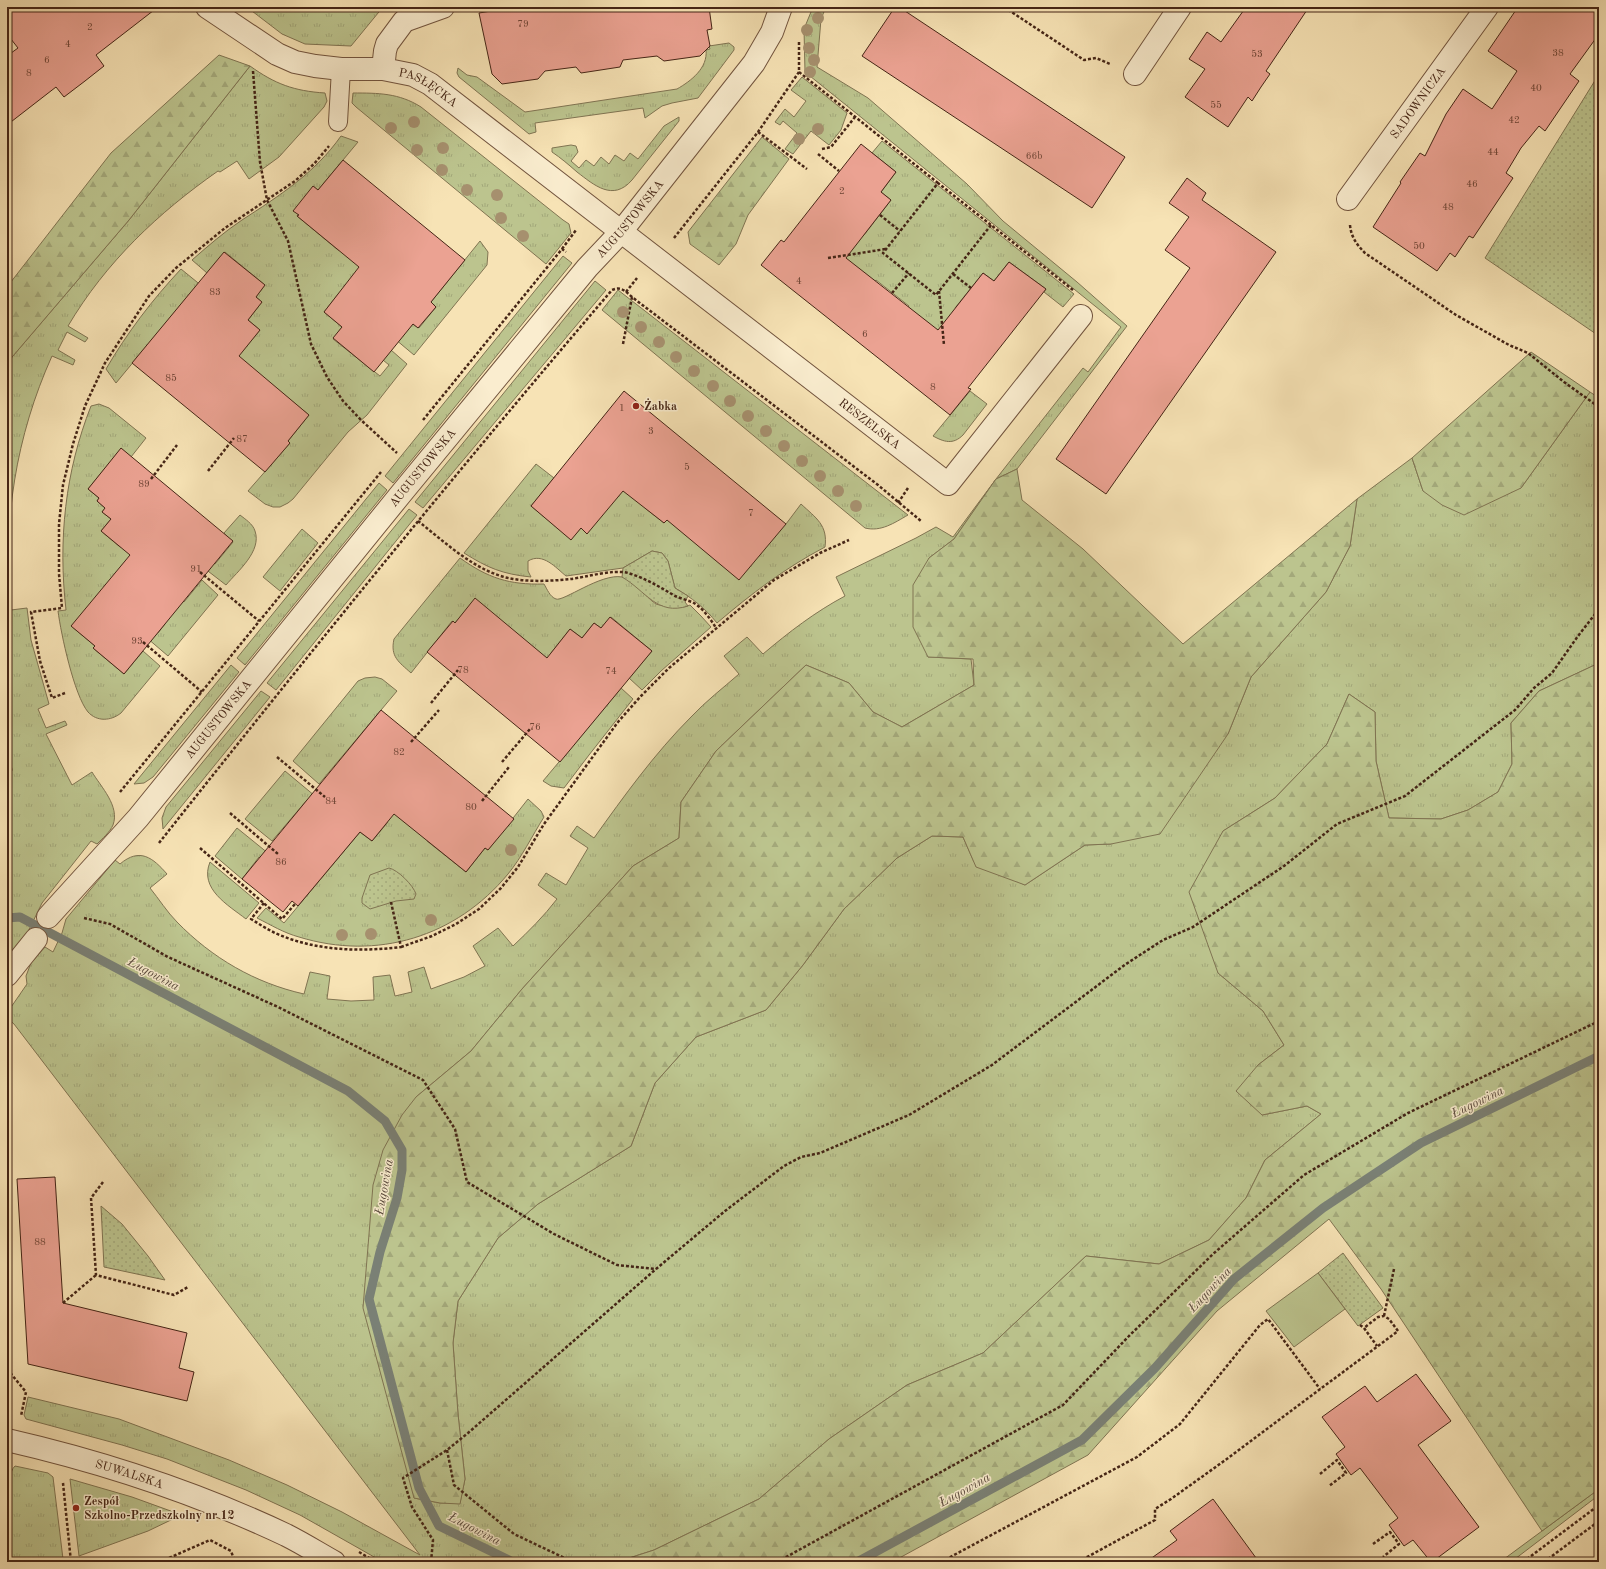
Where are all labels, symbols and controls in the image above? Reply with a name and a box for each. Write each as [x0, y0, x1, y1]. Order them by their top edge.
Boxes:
house number: 79 [517, 19, 529, 29]
house number: 2 [87, 22, 93, 32]
house number: 4 [65, 39, 71, 49]
house number: 38 [1552, 48, 1564, 58]
house number: 53 [1251, 49, 1263, 59]
house number: 6 [44, 55, 50, 65]
street label: SADOWNICZA [1389, 65, 1448, 141]
street label: PASŁĘCKA [397, 67, 459, 110]
house number: 8 [26, 68, 32, 78]
house number: 40 [1530, 83, 1542, 93]
house number: 55 [1210, 100, 1222, 110]
house number: 42 [1508, 115, 1520, 125]
house number: 44 [1487, 147, 1499, 157]
house number: 66b [1026, 151, 1042, 161]
street label: AUGUSTOWSKA [595, 178, 666, 261]
house number: 46 [1466, 179, 1478, 189]
house number: 2 [839, 186, 845, 196]
house number: 48 [1442, 202, 1454, 212]
house number: 50 [1413, 241, 1425, 251]
house number: 4 [796, 276, 802, 286]
house number: 83 [209, 287, 221, 297]
house number: 6 [862, 329, 868, 339]
house number: 85 [165, 373, 177, 383]
house number: 8 [930, 382, 936, 392]
street label: RESZELSKA [836, 397, 902, 452]
place label: Żabka [644, 398, 677, 413]
marker: Żabka [631, 401, 641, 411]
house number: 1 [619, 403, 625, 413]
house number: 3 [648, 426, 654, 436]
street label: AUGUSTOWSKA [388, 427, 459, 510]
house number: 87 [236, 434, 248, 444]
house number: 5 [684, 462, 690, 472]
house number: 89 [138, 479, 150, 489]
house number: 7 [748, 508, 754, 518]
house number: 91 [190, 564, 202, 574]
house number: 93 [131, 636, 143, 646]
house number: 78 [457, 665, 469, 675]
house number: 74 [605, 666, 617, 676]
street label: AUGUSTOWSKA [184, 678, 254, 761]
house number: 76 [529, 722, 541, 732]
house number: 82 [393, 747, 405, 757]
house number: 84 [325, 796, 337, 806]
house number: 80 [465, 802, 477, 812]
house number: 86 [275, 857, 287, 867]
water label: Ługowina [124, 955, 181, 993]
water label: Ługowina [1448, 1084, 1506, 1121]
water label: Ługowina [373, 1158, 396, 1217]
house number: 88 [34, 1237, 46, 1247]
water label: Ługowina [1185, 1265, 1234, 1316]
street label: SUWALSKA [94, 1458, 165, 1491]
water label: Ługowina [936, 1471, 993, 1510]
place label: Zespół Szkolno-Przedszkolny nr 12 [84, 1496, 235, 1522]
marker: Zespół Szkolno-Przedszkolny nr 12 [71, 1503, 81, 1513]
water label: Ługowina [445, 1510, 503, 1548]

